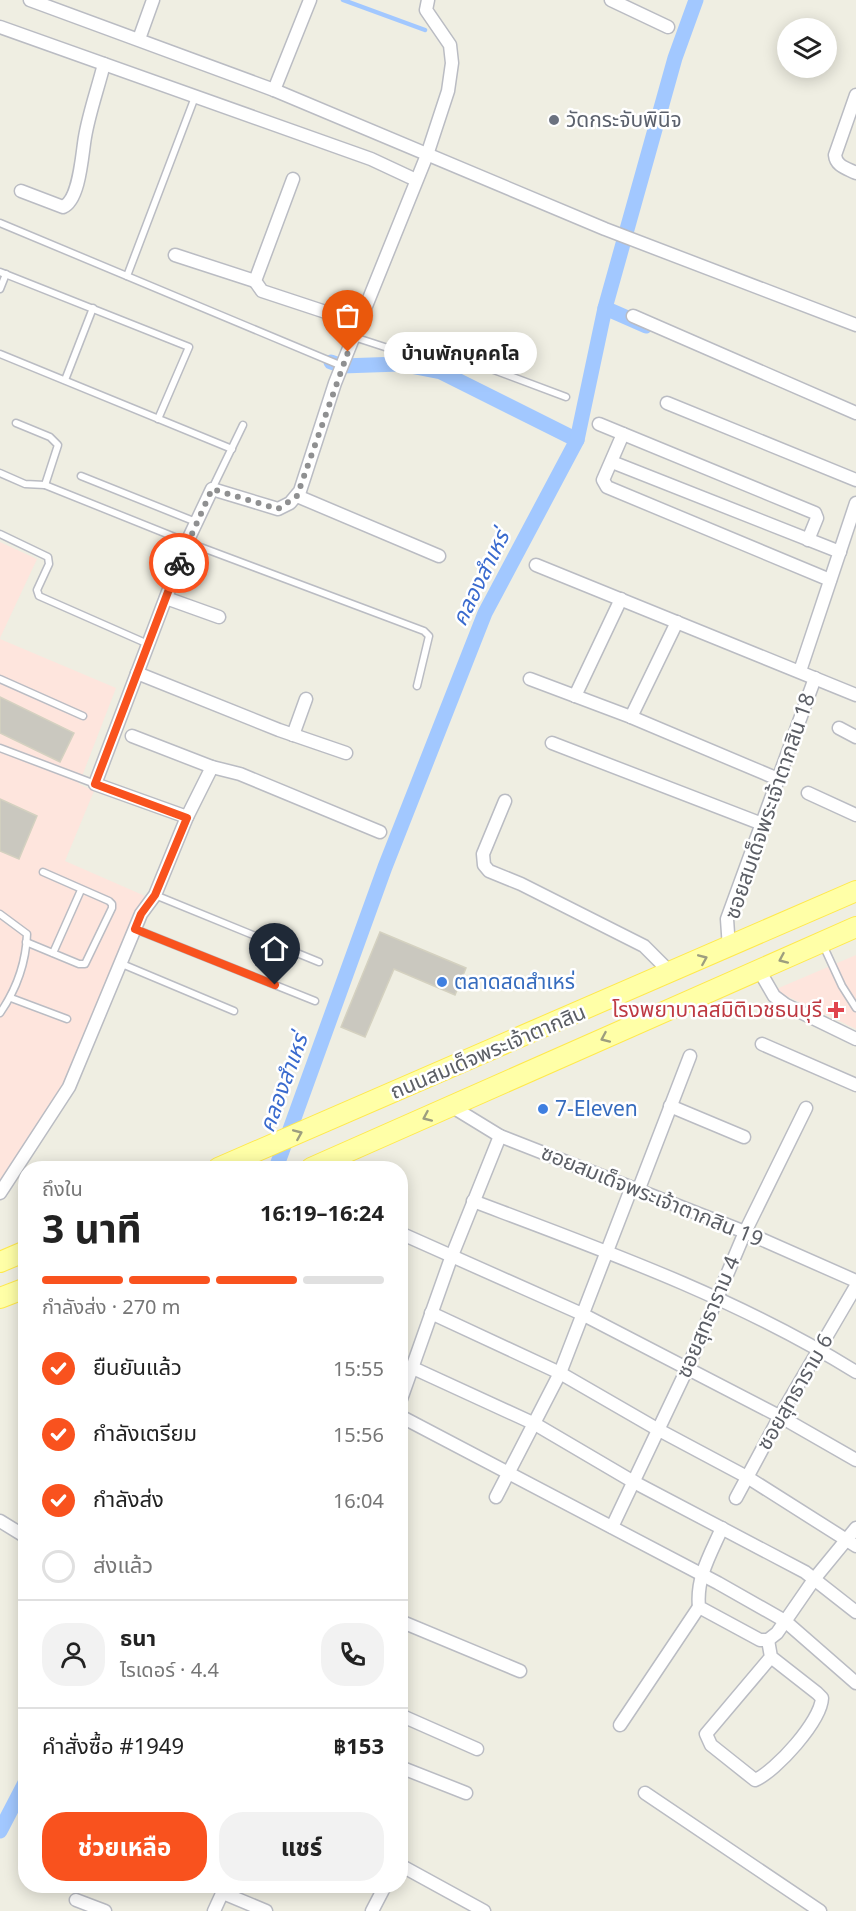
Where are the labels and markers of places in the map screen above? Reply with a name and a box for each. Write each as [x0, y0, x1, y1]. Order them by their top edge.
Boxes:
place label: วัดกระจับพินิจ [566, 105, 682, 133]
marker: วัดกระจับพินิจ [547, 113, 561, 127]
pin [322, 290, 373, 352]
callout: บ้านพักบุคคโล [384, 331, 537, 373]
pin [249, 923, 300, 985]
place label: ตลาดสดสำเหร่ [454, 967, 575, 995]
marker: ตลาดสดสำเหร่ [435, 975, 449, 989]
place label: โรงพยาบาลสมิติเวชธนบุรี [612, 995, 822, 1023]
marker: โรงพยาบาลสมิติเวชธนบุรี [827, 1001, 845, 1019]
place label: 7-Eleven [555, 1094, 638, 1122]
marker: 7-Eleven [536, 1102, 550, 1116]

